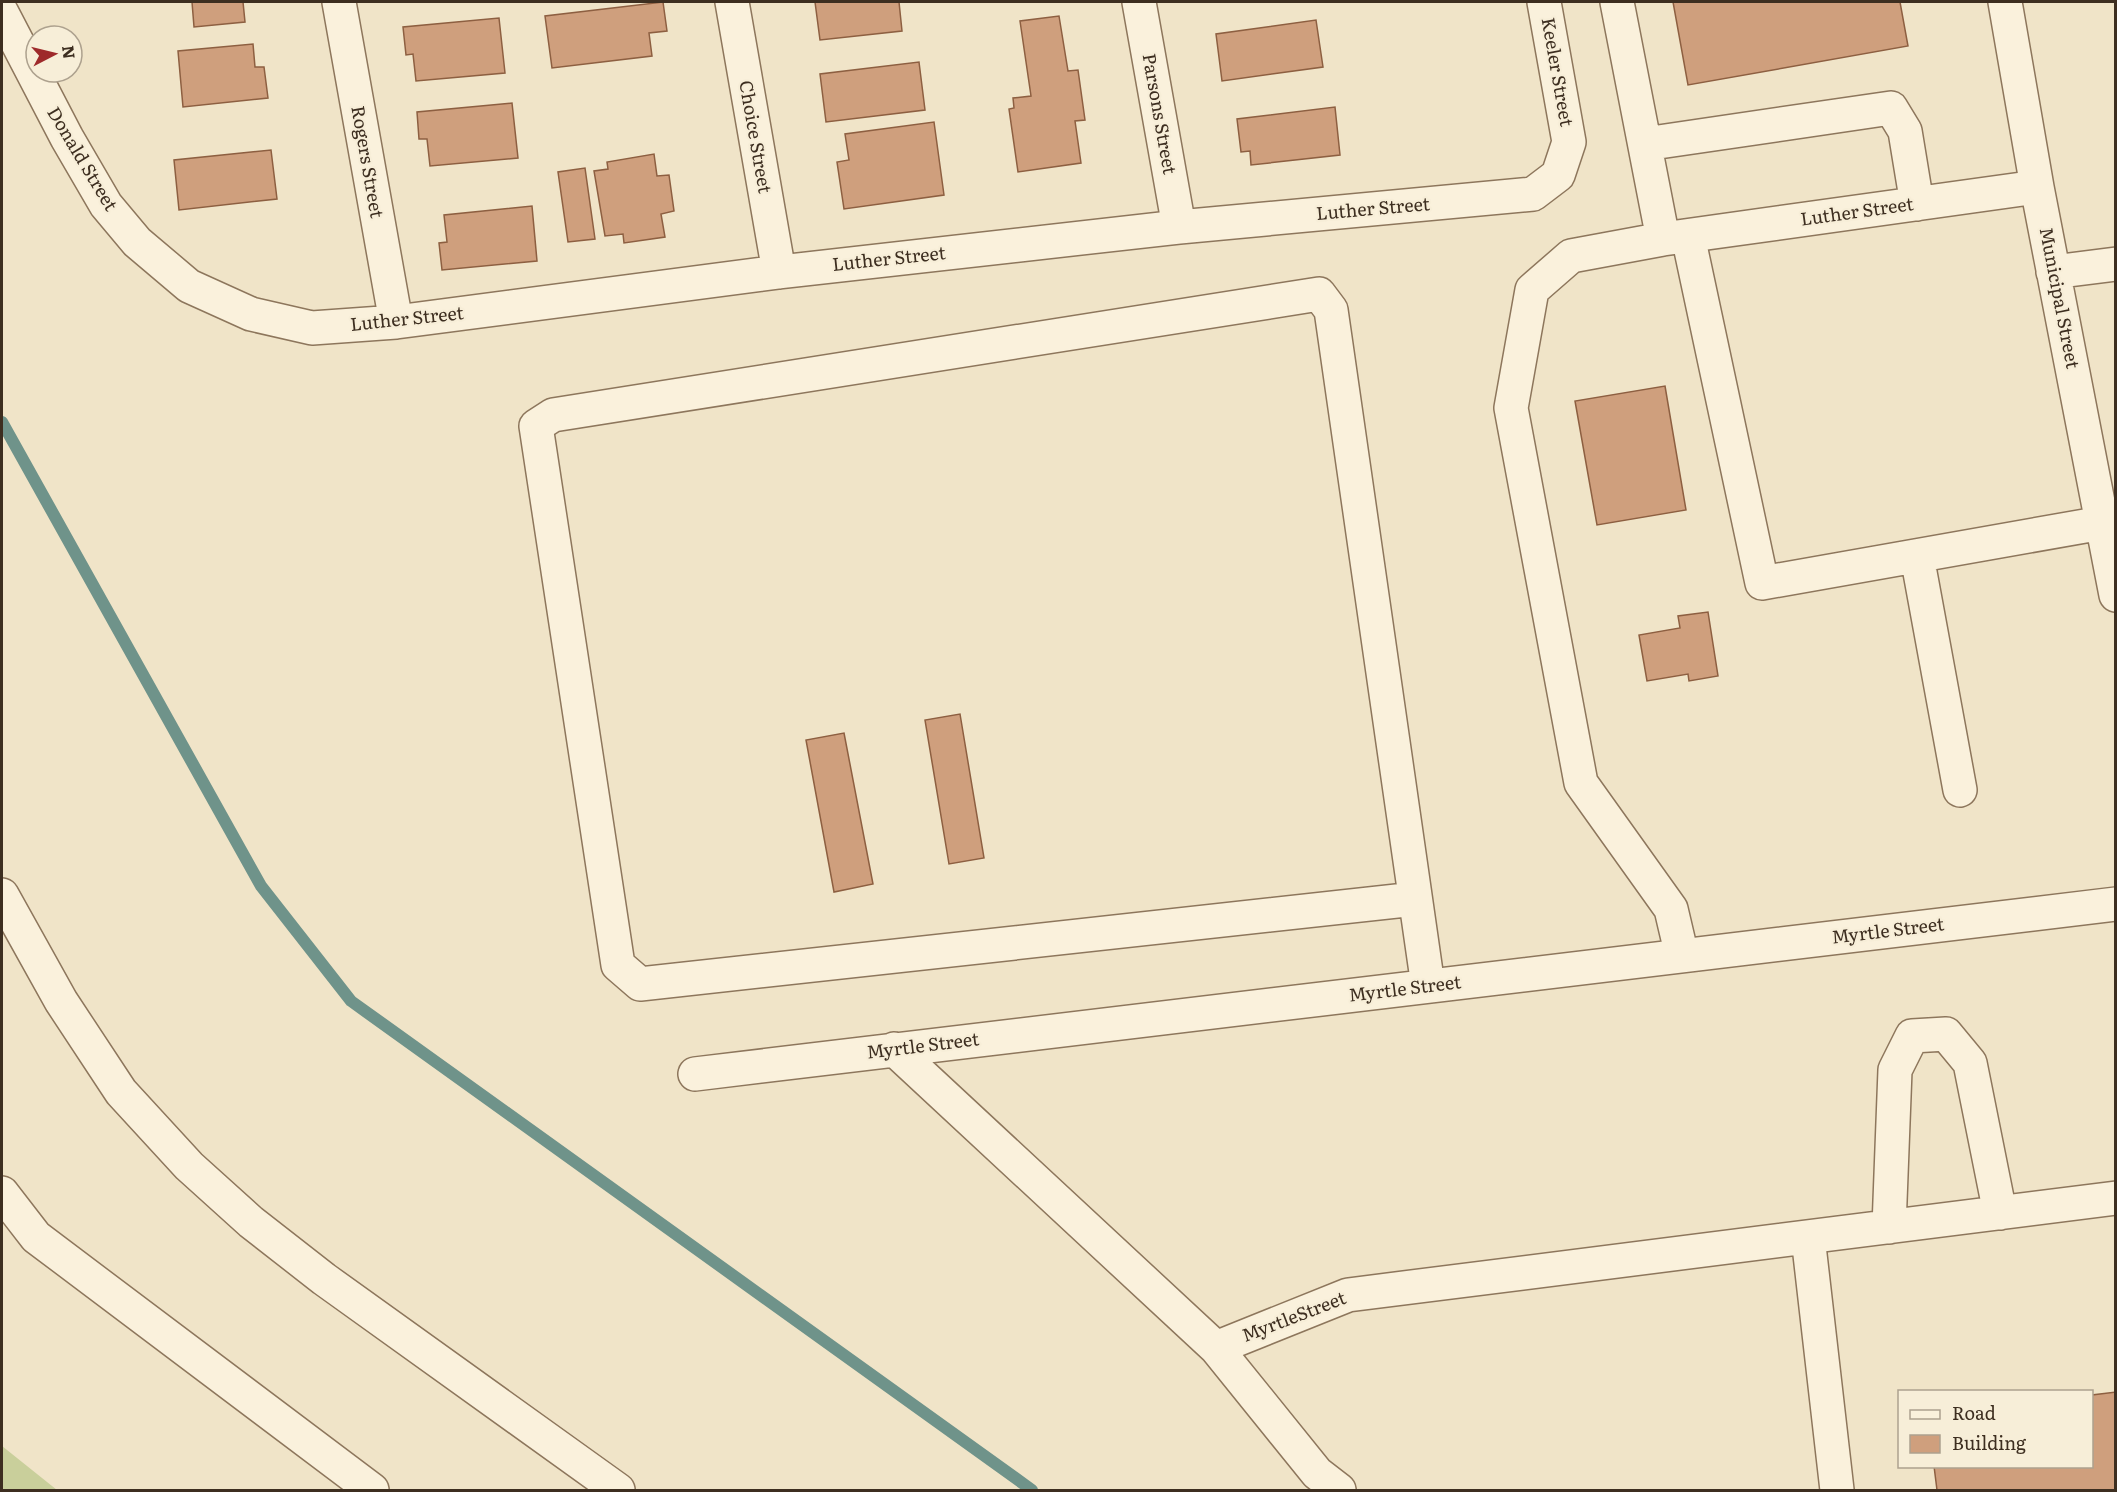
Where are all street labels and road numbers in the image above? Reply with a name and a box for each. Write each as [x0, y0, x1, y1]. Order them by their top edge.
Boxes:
street label: Keeler Street [1536, 15, 1581, 129]
street label: Parsons Street [1137, 51, 1185, 177]
street label: Choice Street [733, 78, 780, 196]
street label: Donald Street [41, 101, 126, 216]
street label: Rogers Street [345, 103, 392, 221]
street label: Luther Street [1315, 189, 1431, 226]
street label: Luther Street [1799, 189, 1916, 232]
street label: Municipal Street [2034, 225, 2088, 371]
street label: Luther Street [831, 238, 948, 277]
street label: Luther Street [349, 298, 466, 337]
street label: Myrtle Street [1830, 909, 1946, 950]
street label: Myrtle Street [1347, 967, 1463, 1008]
street label: Myrtle Street [865, 1024, 981, 1065]
street label: MyrtleStreet [1238, 1283, 1350, 1348]

